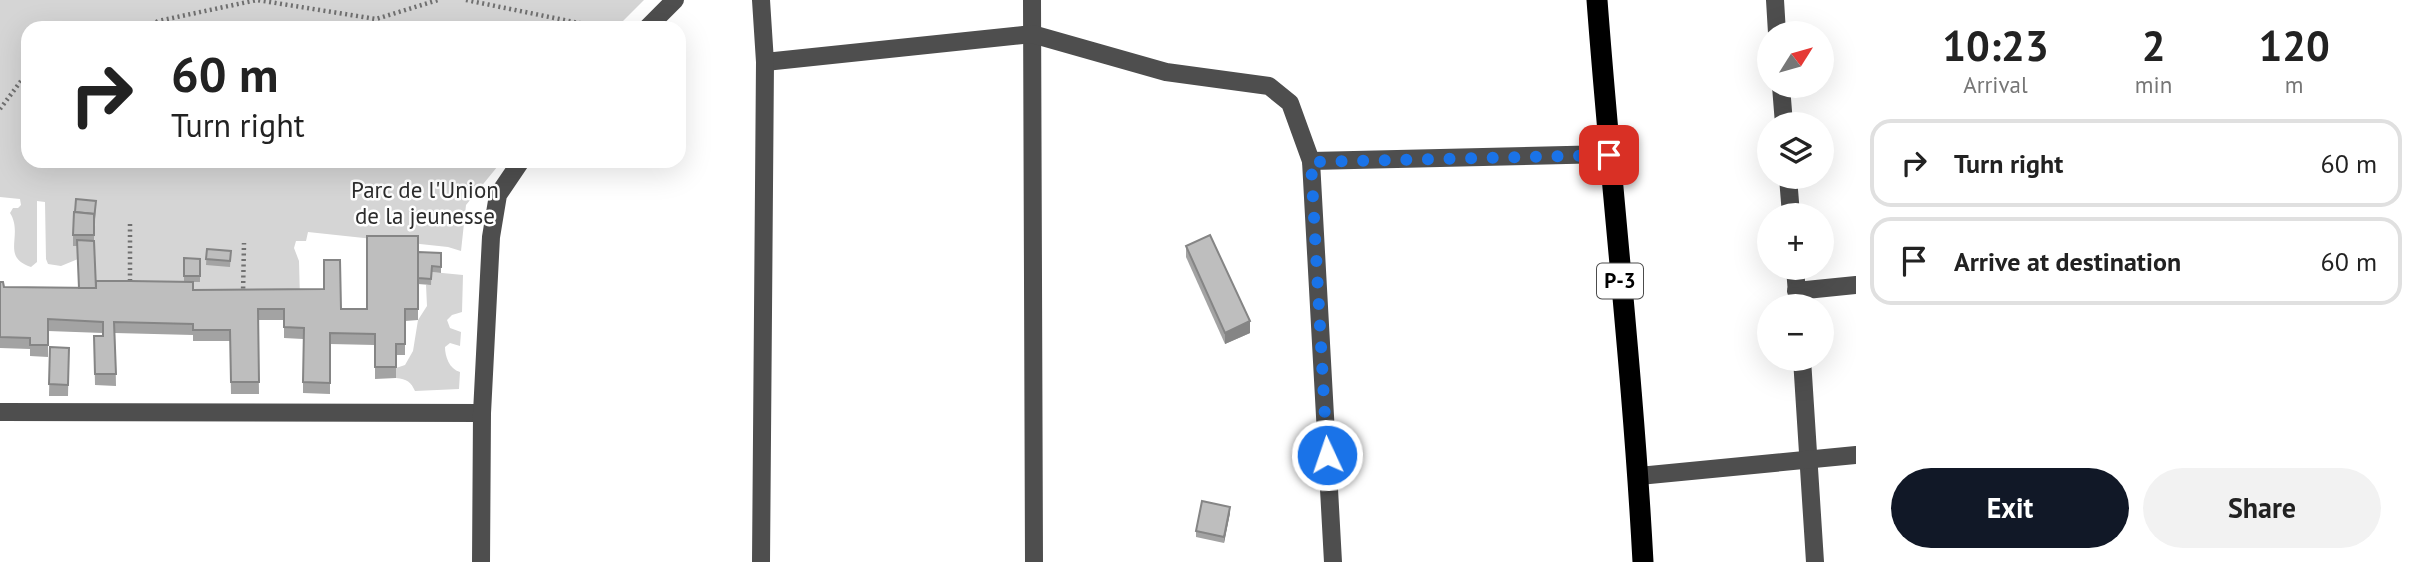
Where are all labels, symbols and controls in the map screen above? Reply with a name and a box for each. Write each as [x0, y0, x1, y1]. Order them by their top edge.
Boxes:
text: 10:23 [1942, 18, 2049, 73]
text: 2 [2142, 18, 2165, 73]
text: 120 [2258, 18, 2330, 73]
north arrow [1757, 21, 1834, 98]
map controls [1757, 21, 1834, 371]
text: 60 m [171, 42, 278, 106]
icon: right [56, 49, 147, 140]
text: Arrival [1963, 70, 2028, 99]
text: min [2135, 70, 2172, 99]
text: m [2285, 70, 2303, 99]
text: Turn right [171, 104, 305, 146]
button: layers [1757, 112, 1834, 189]
pin [1579, 125, 1639, 185]
icon: arrive [1590, 136, 1628, 174]
icon: right [1895, 144, 1933, 182]
text: Turn right [1954, 147, 2063, 180]
text: 60 m [2321, 147, 2377, 180]
park label: Parc de l'Union de la jeunesse [351, 175, 499, 230]
button: + [1757, 203, 1834, 280]
icon: arrive [1895, 242, 1933, 280]
text: Arrive at destination [1954, 245, 2181, 278]
text: 60 m [2321, 245, 2377, 278]
road number: P-3 [1597, 264, 1643, 298]
button: − [1757, 294, 1834, 371]
position arrow [1290, 418, 1364, 492]
button: Exit [1891, 468, 2129, 548]
button: Share [2143, 468, 2381, 548]

